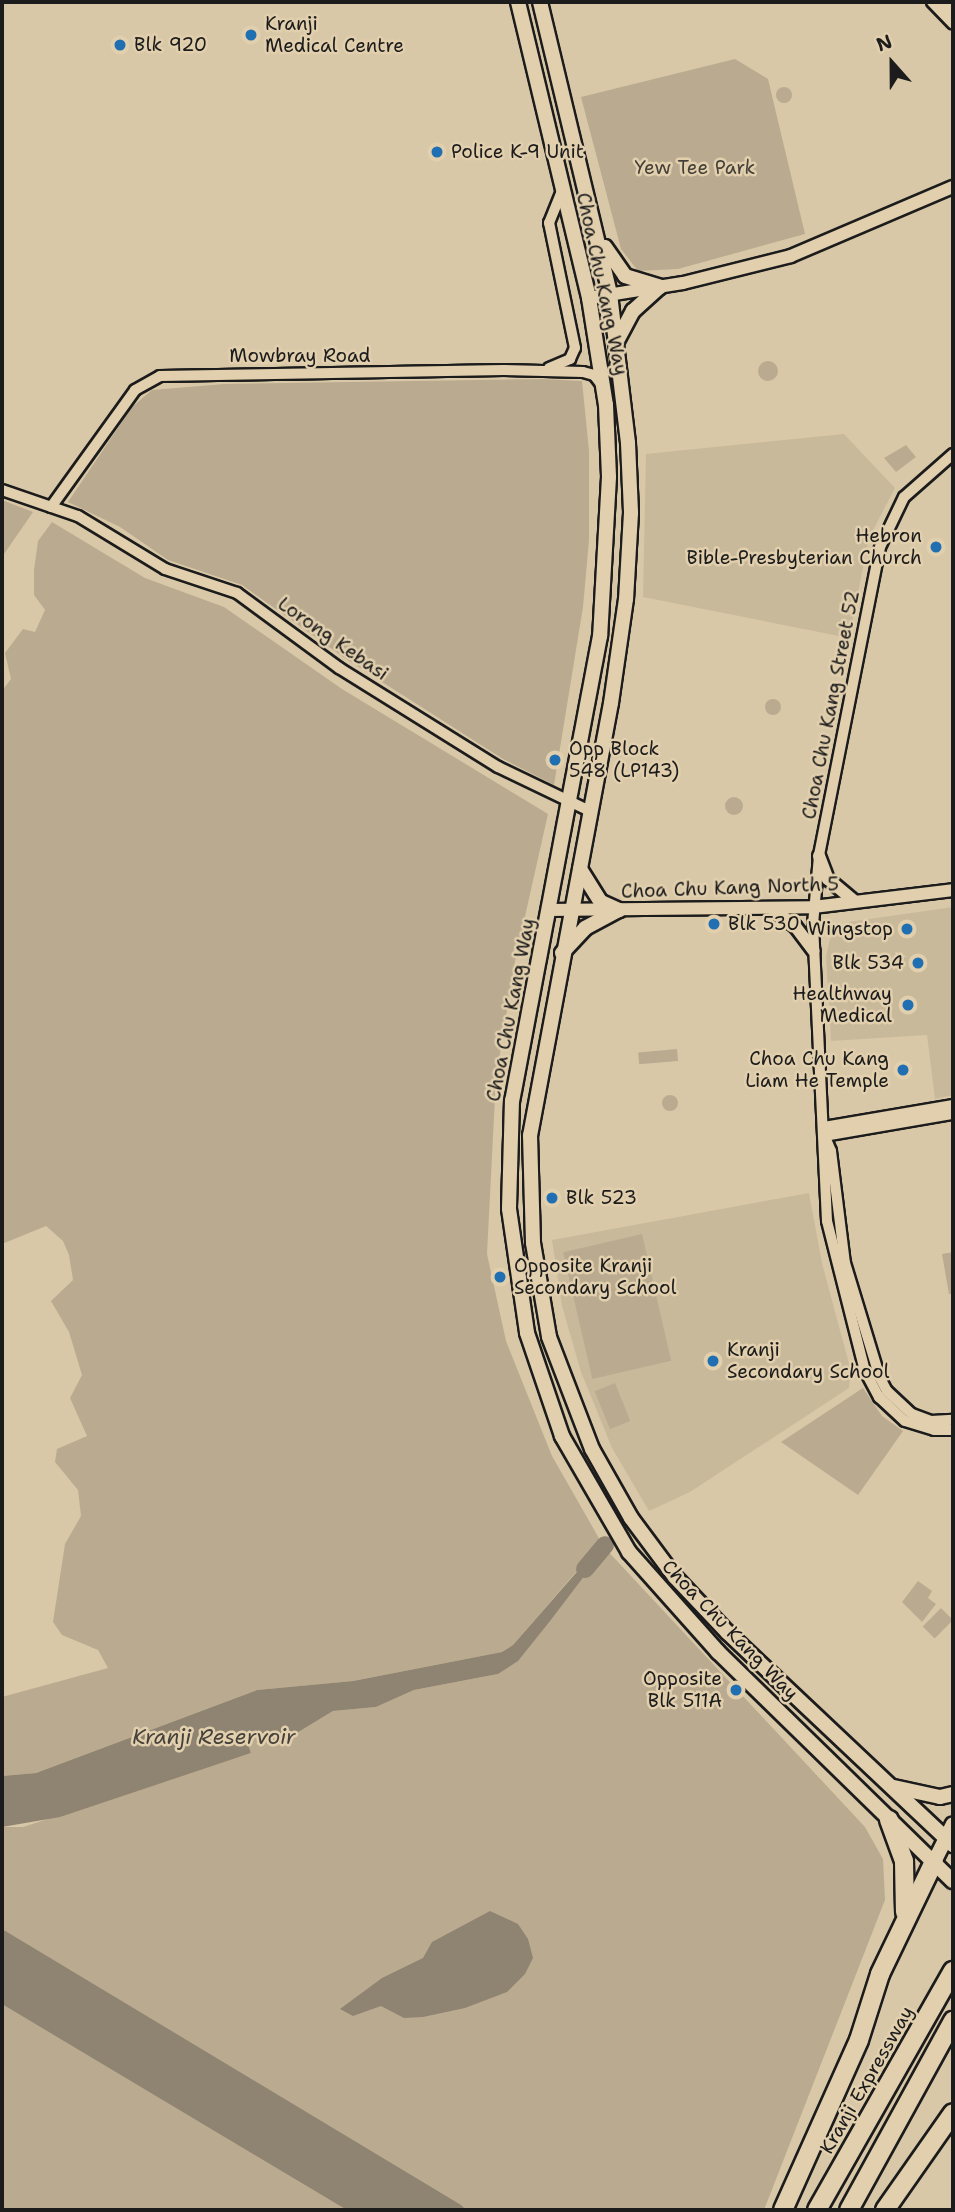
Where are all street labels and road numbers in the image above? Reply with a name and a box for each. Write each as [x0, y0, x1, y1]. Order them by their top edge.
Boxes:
street label: Choa Chu Kang Way [572, 191, 632, 377]
street label: Mowbray Road [229, 345, 371, 367]
street label: Choa Chu Kang Street 52 [798, 589, 864, 821]
street label: Lorong Kebasi [273, 592, 393, 686]
street label: Choa Chu Kang North 5 [621, 873, 839, 903]
street label: Choa Chu Kang Way [482, 916, 540, 1104]
street label: Choa Chu Kang Way [657, 1555, 803, 1705]
street label: Kranji Expressway [815, 2002, 919, 2158]

